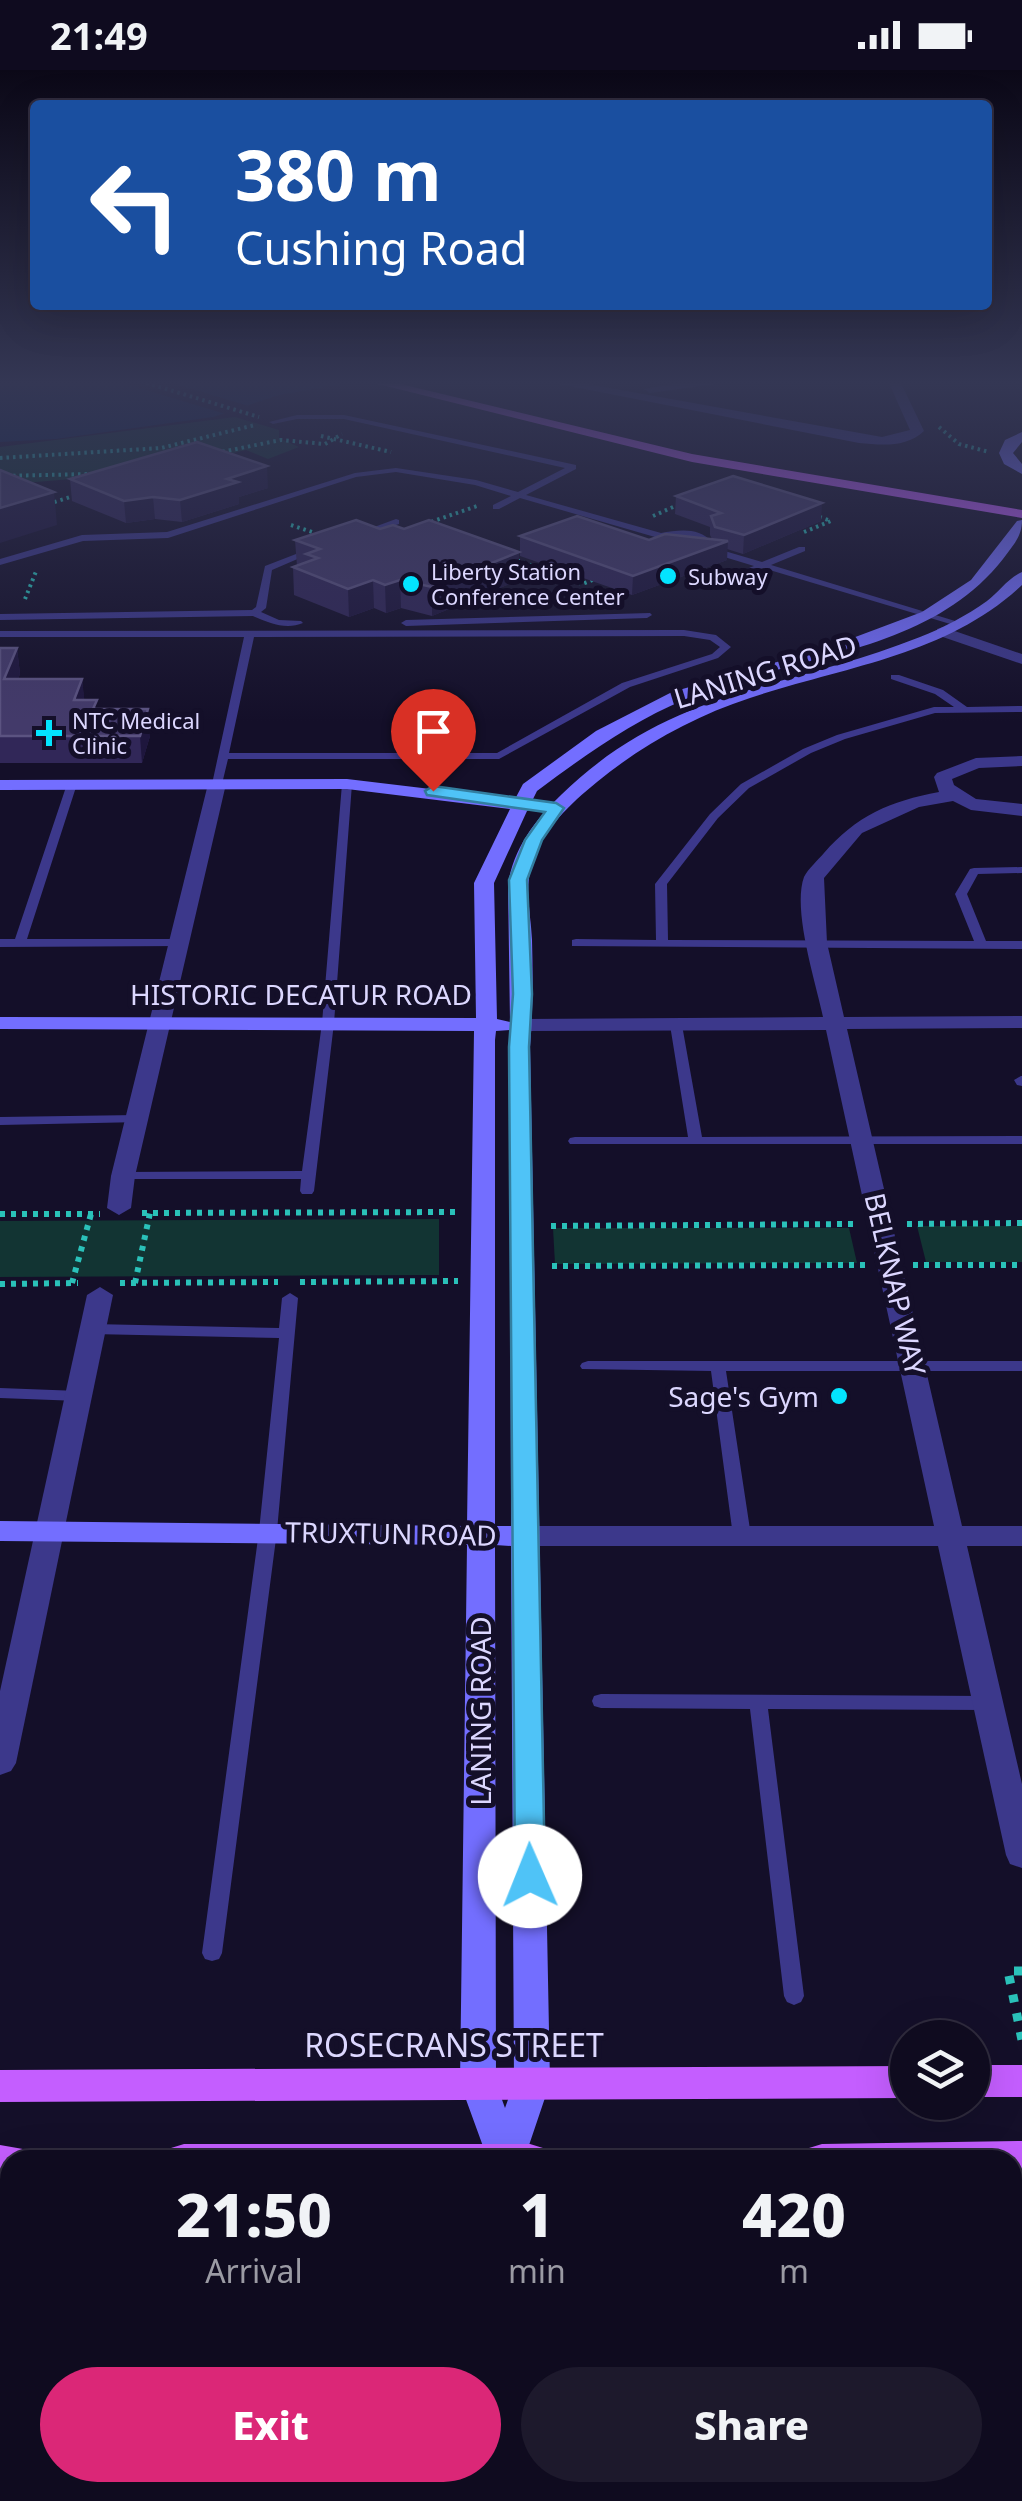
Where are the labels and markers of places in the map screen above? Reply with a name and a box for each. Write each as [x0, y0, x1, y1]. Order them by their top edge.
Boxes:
place label: Liberty Station Conference Center [431, 556, 624, 611]
place label: Subway [688, 561, 768, 591]
marker: Subway [657, 565, 679, 587]
marker: Liberty Station Conference Center [400, 573, 422, 595]
pin [391, 689, 476, 792]
place label: NTC Medical Clinic [72, 705, 200, 760]
marker: NTC Medical Clinic [36, 720, 62, 746]
place label: Sage's Gym [668, 1377, 819, 1415]
marker: Sage's Gym [828, 1385, 850, 1407]

